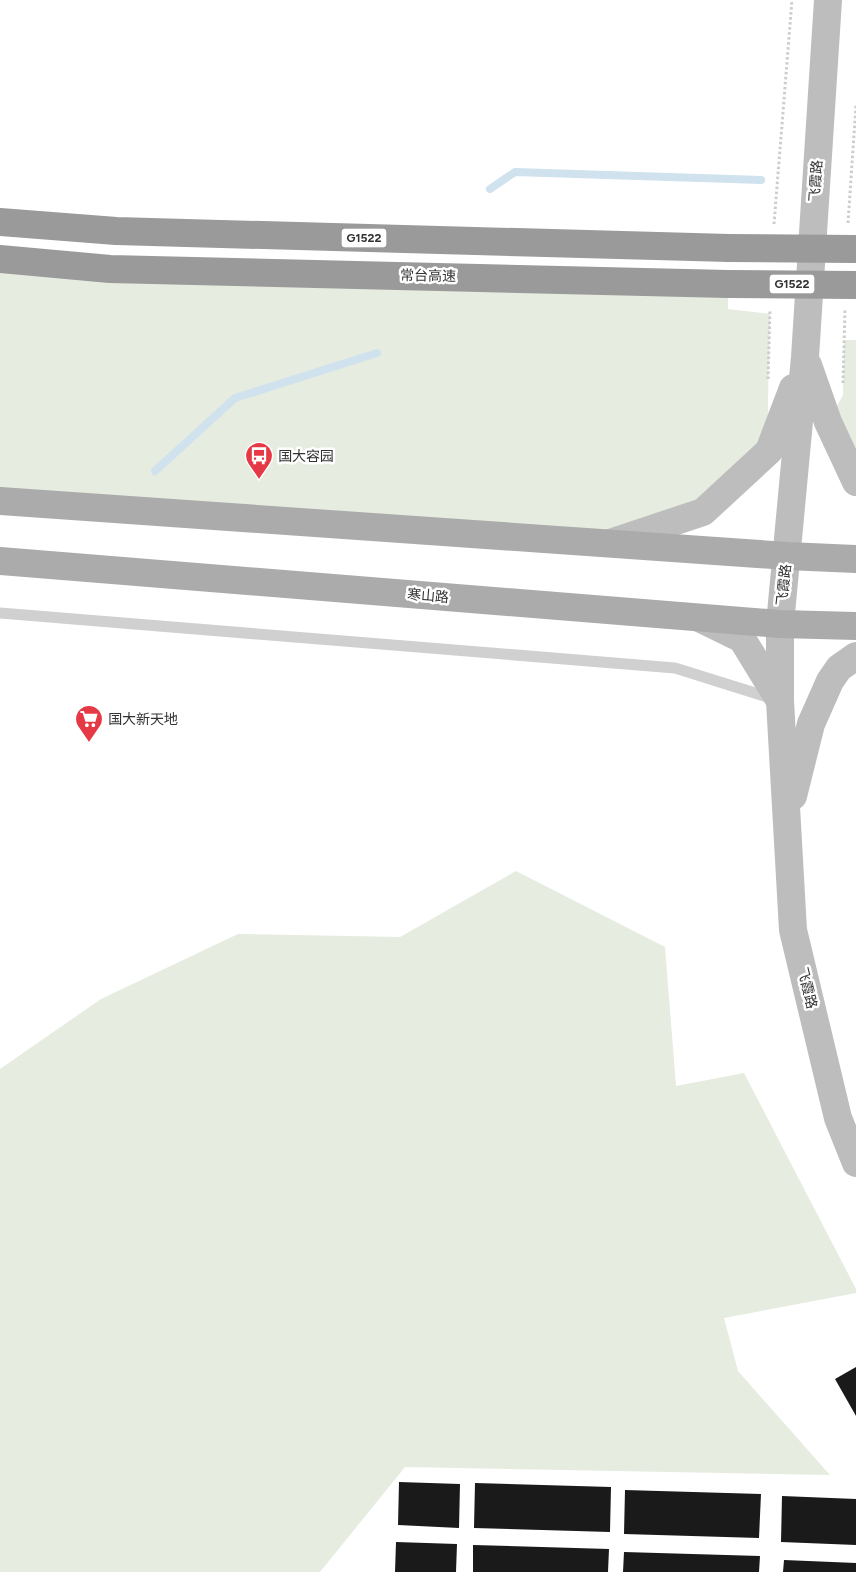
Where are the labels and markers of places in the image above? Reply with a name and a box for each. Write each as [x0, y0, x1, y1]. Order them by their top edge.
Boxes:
bus stop icon: 国大容园 [244, 441, 274, 480]
place label: 国大容园 [278, 448, 334, 465]
supermarket icon: 国大新天地 [74, 704, 104, 743]
place label: 国大新天地 [108, 711, 178, 728]

